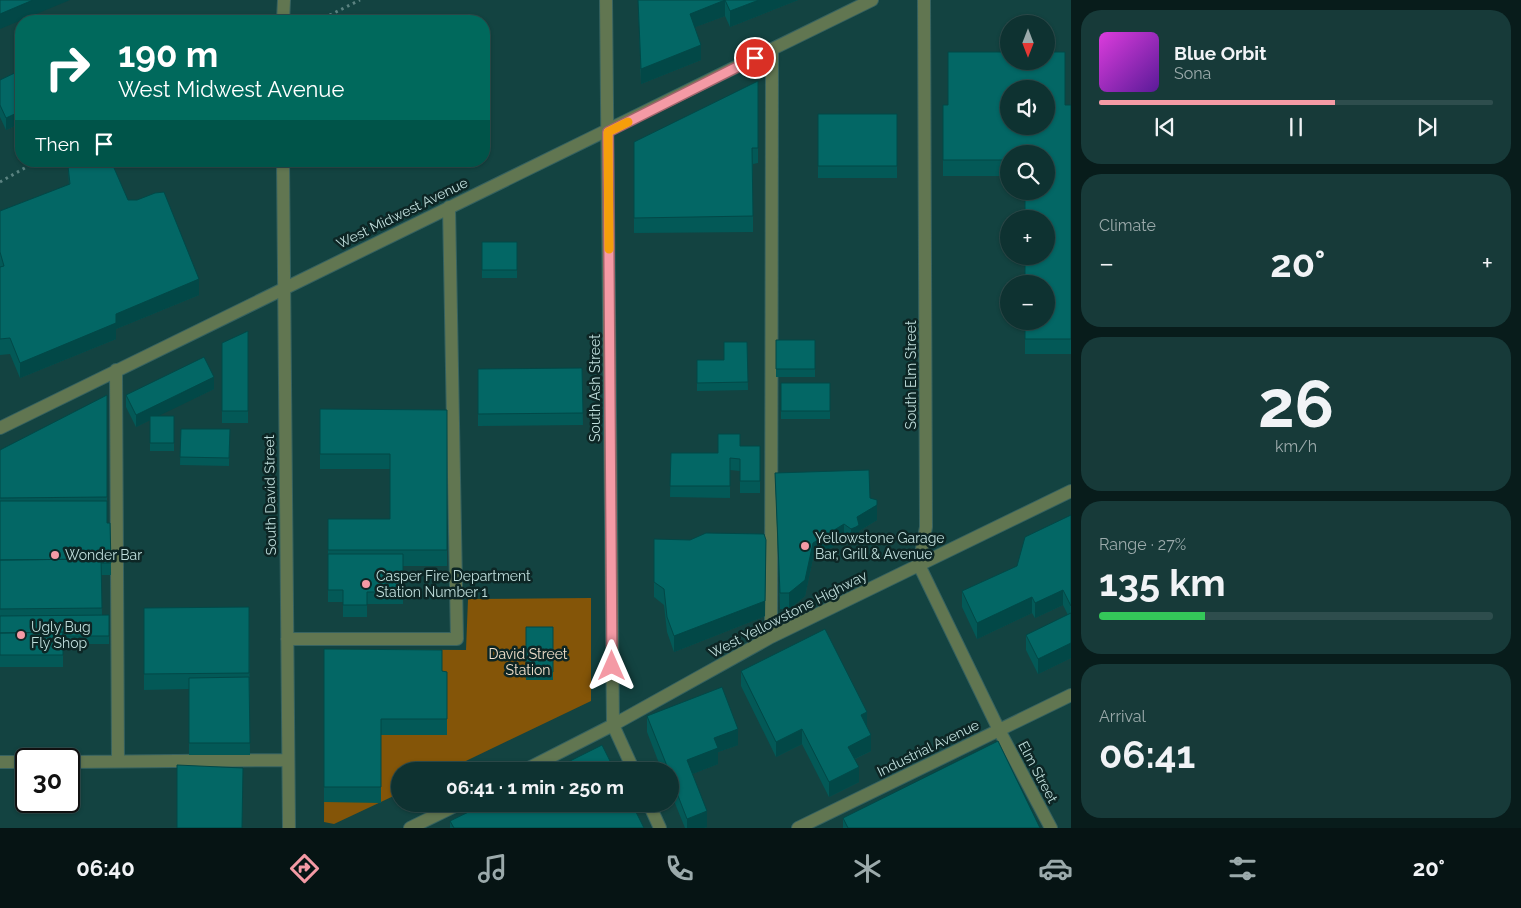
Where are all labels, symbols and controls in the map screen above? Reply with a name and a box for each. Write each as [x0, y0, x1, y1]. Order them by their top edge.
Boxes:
north arrow [1000, 15, 1055, 70]
map controls [1000, 15, 1055, 330]
text: 190 m [118, 34, 218, 75]
icon: right [35, 35, 100, 100]
pin [734, 37, 776, 79]
text: Blue Orbit [1174, 42, 1266, 64]
icon: arrive [741, 44, 769, 72]
text: Sona [1174, 64, 1211, 83]
text: West Midwest Avenue [118, 76, 344, 102]
button: sound [1000, 80, 1055, 135]
icon: previous [1151, 113, 1179, 141]
icon: pause [1282, 113, 1310, 141]
icon: next [1413, 113, 1441, 141]
icon: arrive [90, 130, 118, 158]
text: Then [35, 133, 80, 155]
button: search [1000, 145, 1055, 200]
street label: West Midwest Avenue [334, 174, 470, 252]
button: + [1000, 210, 1055, 265]
text: Climate [1099, 216, 1156, 235]
text: 20° [1270, 241, 1325, 286]
text: − [1099, 247, 1114, 280]
text: + [1481, 247, 1493, 280]
button: − [1000, 275, 1055, 330]
street label: South Elm Street [903, 320, 919, 430]
street label: South Ash Street [587, 334, 603, 442]
text: 26 [1258, 366, 1334, 442]
street label: South David Street [261, 434, 279, 555]
text: km/h [1275, 437, 1317, 456]
place label: Yellowstone Garage Bar, Grill & Avenue [815, 530, 945, 562]
text: Range · 27% [1099, 535, 1186, 554]
marker: Yellowstone Garage Bar, Grill & Avenue [799, 540, 811, 552]
place label: Wonder Bar [65, 547, 142, 563]
marker: Wonder Bar [49, 549, 61, 561]
text: 135 km [1099, 560, 1226, 605]
street label: West Yellowstone Highway [706, 567, 870, 661]
place label: Casper Fire Department Station Number 1 [376, 568, 531, 600]
marker: Casper Fire Department Station Number 1 [360, 578, 372, 590]
place label: Ugly Bug Fly Shop [31, 619, 91, 651]
marker: Ugly Bug Fly Shop [15, 629, 27, 641]
position arrow [585, 639, 637, 691]
park label: David Street Station [489, 646, 568, 678]
text: Arrival [1099, 707, 1146, 726]
street label: Industrial Avenue [874, 716, 982, 780]
text: 06:41 [1099, 732, 1195, 777]
street label: Elm Street [1015, 738, 1061, 806]
speed limit sign: 30 [15, 748, 80, 813]
text: 06:41 · 1 min · 250 m [446, 776, 624, 798]
icon: directions [287, 851, 322, 886]
icon: music [475, 851, 510, 886]
icon: phone [662, 851, 697, 886]
icon: climate [850, 851, 885, 886]
icon: car [1038, 851, 1073, 886]
icon: filters [1225, 851, 1260, 886]
text: 06:40 [76, 855, 135, 881]
text: 20° [1413, 855, 1445, 881]

